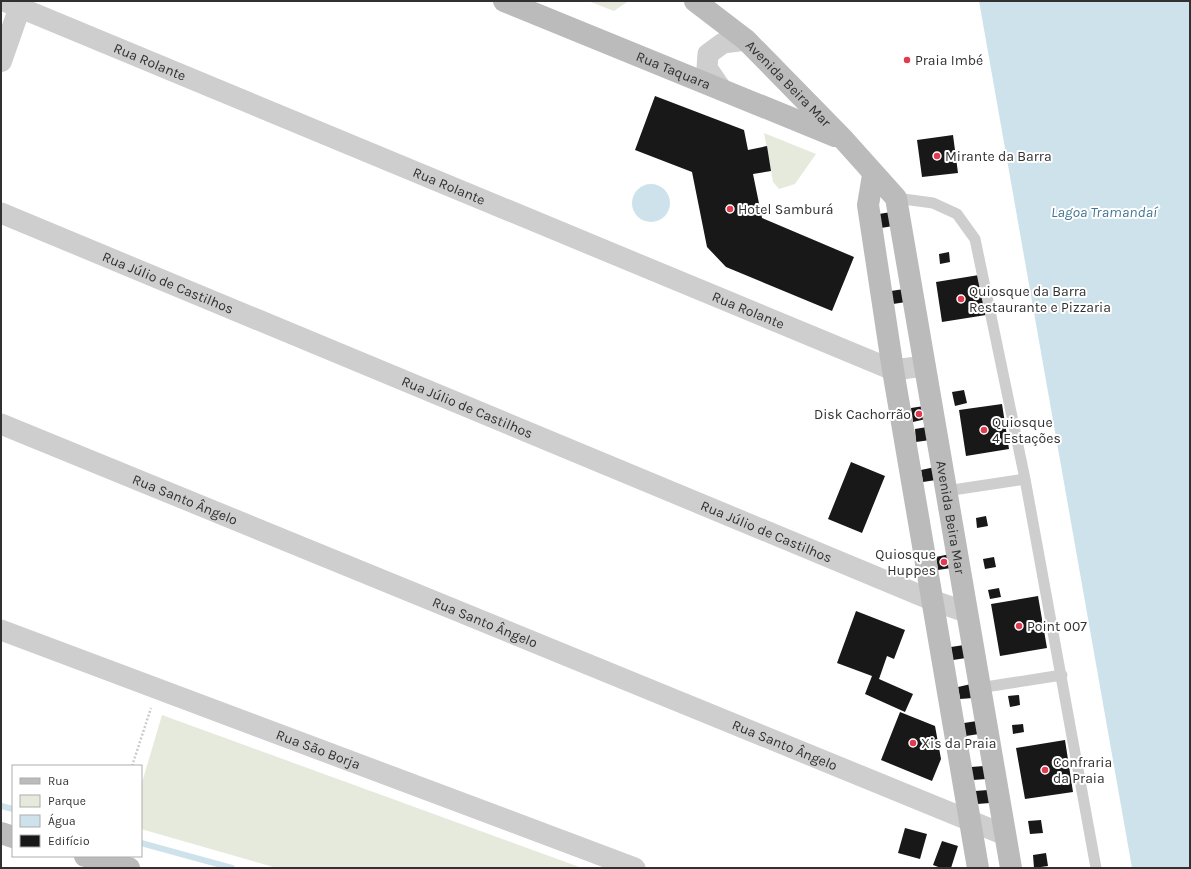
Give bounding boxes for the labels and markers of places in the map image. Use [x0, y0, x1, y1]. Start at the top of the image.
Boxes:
place label: Praia Imbé [915, 52, 983, 69]
marker: Praia Imbé [902, 55, 912, 65]
place label: Mirante da Barra [945, 148, 1052, 165]
marker: Mirante da Barra [932, 151, 942, 161]
place label: Hotel Samburá [738, 201, 834, 218]
marker: Hotel Samburá [725, 204, 735, 214]
place label: Quiosque da Barra Restaurante e Pizzaria [969, 283, 1111, 316]
marker: Quiosque da Barra Restaurante e Pizzaria [956, 294, 966, 304]
place label: Disk Cachorrão [814, 406, 911, 423]
marker: Disk Cachorrão [914, 409, 924, 419]
place label: Quiosque 4 Estações [992, 414, 1061, 447]
marker: Quiosque 4 Estações [979, 425, 989, 435]
place label: Quiosque Huppes [875, 546, 936, 579]
marker: Quiosque Huppes [939, 557, 949, 567]
place label: Point 007 [1027, 618, 1087, 635]
marker: Point 007 [1014, 621, 1024, 631]
place label: Xis da Praia [921, 735, 997, 752]
marker: Xis da Praia [908, 738, 918, 748]
place label: Confraria da Praia [1053, 754, 1112, 787]
marker: Confraria da Praia [1040, 765, 1050, 775]

